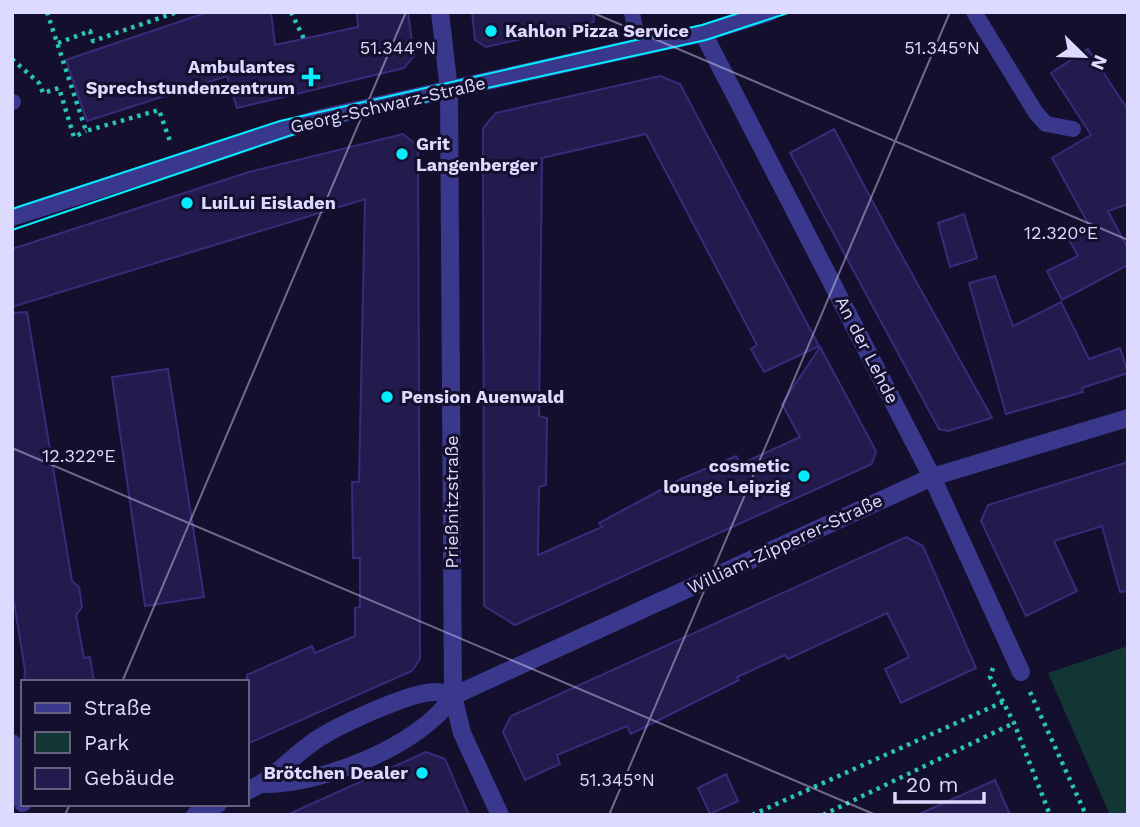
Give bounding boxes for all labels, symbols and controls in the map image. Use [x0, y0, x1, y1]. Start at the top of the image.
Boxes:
place label: Kahlon Pizza Service [505, 20, 689, 41]
north arrow [1049, 21, 1119, 91]
marker: Kahlon Pizza Service [483, 23, 499, 39]
text: 51.344°N [360, 37, 436, 58]
text: 51.345°N [904, 37, 980, 58]
text: N [1086, 51, 1113, 73]
place label: Ambulantes Sprechstundenzentrum [86, 56, 295, 98]
marker: Ambulantes Sprechstundenzentrum [301, 67, 321, 87]
street label: Georg-Schwarz-Straße [288, 72, 488, 137]
place label: Grit Langenberger [416, 133, 538, 175]
marker: Grit Langenberger [394, 146, 410, 162]
place label: LuiLui Eisladen [201, 192, 336, 213]
marker: LuiLui Eisladen [179, 195, 195, 211]
text: 12.320°E [1024, 222, 1098, 243]
street label: An der Lehde [831, 293, 903, 407]
place label: Pension Auenwald [401, 386, 564, 407]
marker: Pension Auenwald [379, 389, 395, 405]
street label: Prießnitzstraße [441, 435, 462, 569]
text: 12.322°E [42, 445, 116, 466]
place label: cosmetic lounge Leipzig [663, 455, 791, 497]
marker: cosmetic lounge Leipzig [796, 468, 812, 484]
street label: William-Zipperer-Straße [684, 489, 886, 598]
legend [21, 680, 248, 806]
text: Straße [84, 695, 152, 720]
text: Park [84, 730, 129, 755]
scale bar [895, 760, 984, 804]
place label: Brötchen Dealer [264, 762, 408, 783]
text: Gebäude [84, 765, 175, 790]
marker: Brötchen Dealer [414, 765, 430, 781]
text: 51.345°N [579, 769, 655, 790]
text: 20 m [906, 772, 958, 797]

